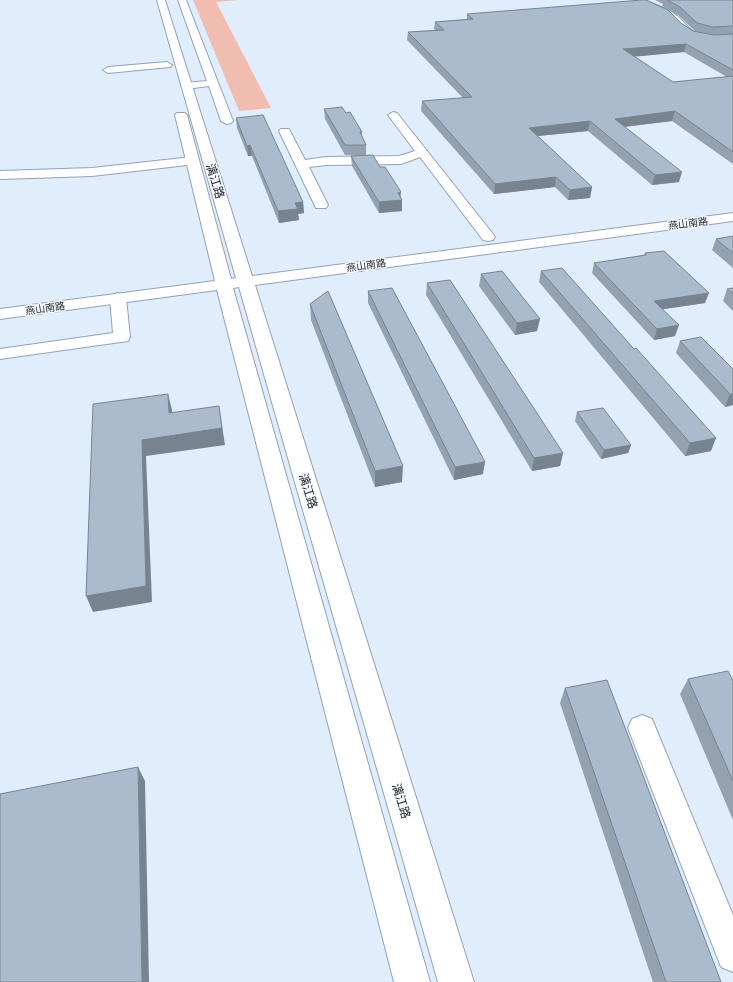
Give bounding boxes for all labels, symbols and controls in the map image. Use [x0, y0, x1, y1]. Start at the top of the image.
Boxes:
street label: 漓江路 [203, 162, 227, 200]
street label: 燕山南路 [668, 216, 709, 232]
street label: 燕山南路 [345, 257, 387, 275]
street label: 燕山南路 [24, 300, 66, 318]
street label: 漓江路 [296, 472, 320, 510]
street label: 漓江路 [389, 782, 413, 820]

